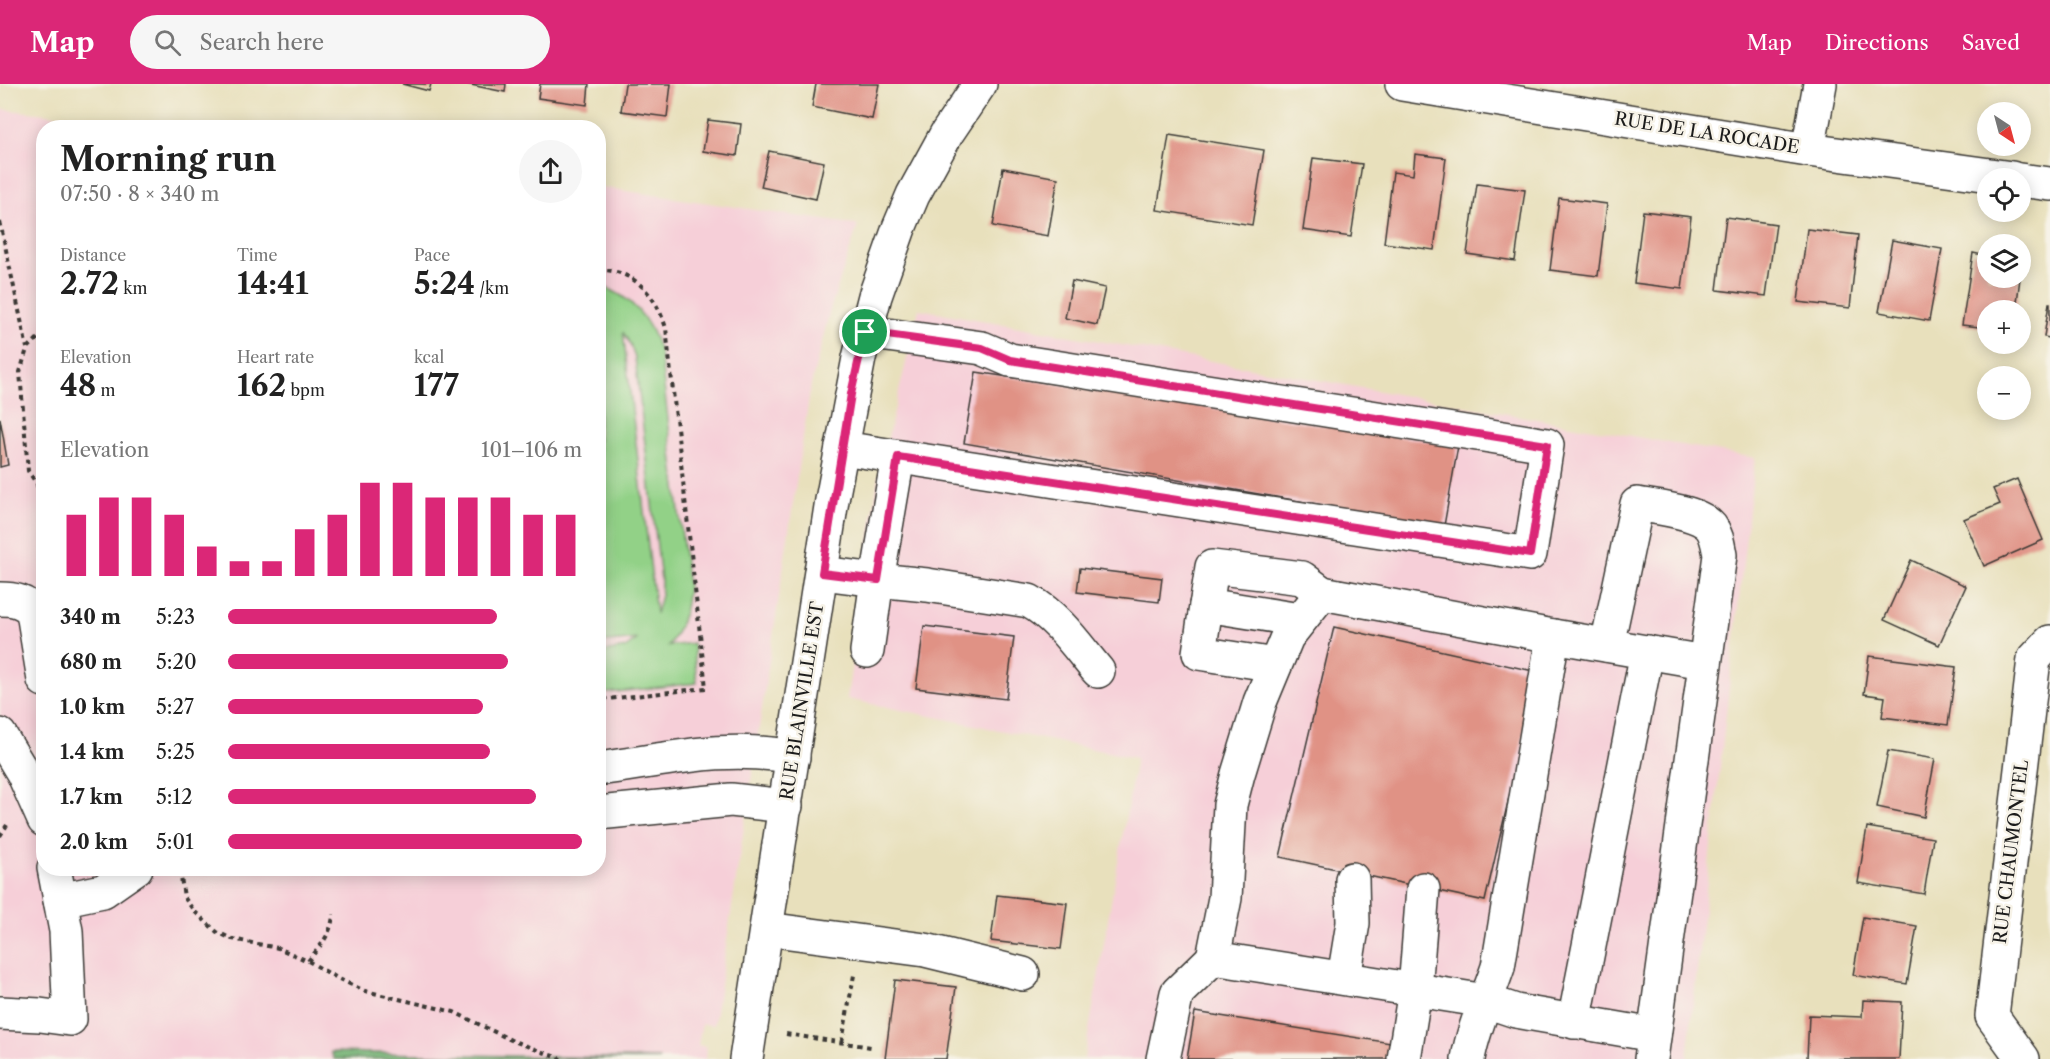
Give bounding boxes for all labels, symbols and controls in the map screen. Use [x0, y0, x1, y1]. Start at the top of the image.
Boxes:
search box [130, 15, 550, 69]
text: Map [30, 25, 94, 59]
icon: search [151, 26, 184, 59]
text: Search here [199, 29, 324, 56]
text: Map [1747, 30, 1792, 55]
text: Directions [1825, 30, 1929, 55]
text: Saved [1962, 30, 2020, 55]
north arrow [1977, 102, 2031, 156]
map controls [1977, 102, 2031, 420]
street label: RUE DE LA ROCADE [1613, 108, 1801, 158]
text: Morning run [60, 139, 276, 180]
button: share [519, 140, 582, 203]
button: locate [1977, 168, 2031, 222]
text: 07:50 · 8 × 340 m [60, 182, 219, 206]
button: layers [1977, 234, 2031, 288]
text: Distance [60, 245, 126, 265]
text: Time [237, 245, 277, 265]
text: Pace [414, 245, 450, 265]
text: 2.72 [60, 265, 119, 302]
text: 14:41 [237, 265, 308, 302]
text: 5:24 [414, 265, 475, 302]
text: km [119, 278, 147, 298]
text: /km [475, 278, 509, 298]
button: + [1977, 300, 2031, 354]
pin [839, 306, 890, 357]
icon: arrive [848, 315, 881, 348]
text: Elevation [60, 347, 131, 367]
text: Heart rate [237, 347, 314, 367]
text: kcal [414, 347, 444, 367]
button: − [1977, 366, 2031, 420]
text: 48 [60, 367, 96, 404]
text: 162 [237, 367, 286, 404]
text: 177 [414, 367, 459, 404]
text: m [96, 380, 115, 400]
text: bpm [286, 380, 325, 400]
text: Elevation [60, 438, 149, 462]
text: 101–106 m [481, 438, 582, 462]
street label: RUE BLAINVILLE EST [775, 600, 829, 802]
text: 340 m [60, 605, 121, 629]
text: 5:23 [156, 605, 195, 629]
text: 680 m [60, 650, 122, 674]
text: 5:20 [156, 650, 197, 674]
text: 1.0 km [60, 695, 125, 719]
text: 5:27 [156, 695, 194, 719]
text: 1.4 km [60, 740, 125, 764]
text: 5:25 [156, 740, 195, 764]
street label: RUE CHAUMONTEL [1989, 759, 2033, 945]
text: 1.7 km [60, 785, 123, 809]
text: 5:12 [156, 785, 192, 809]
text: 2.0 km [60, 830, 128, 854]
text: 5:01 [156, 830, 194, 854]

